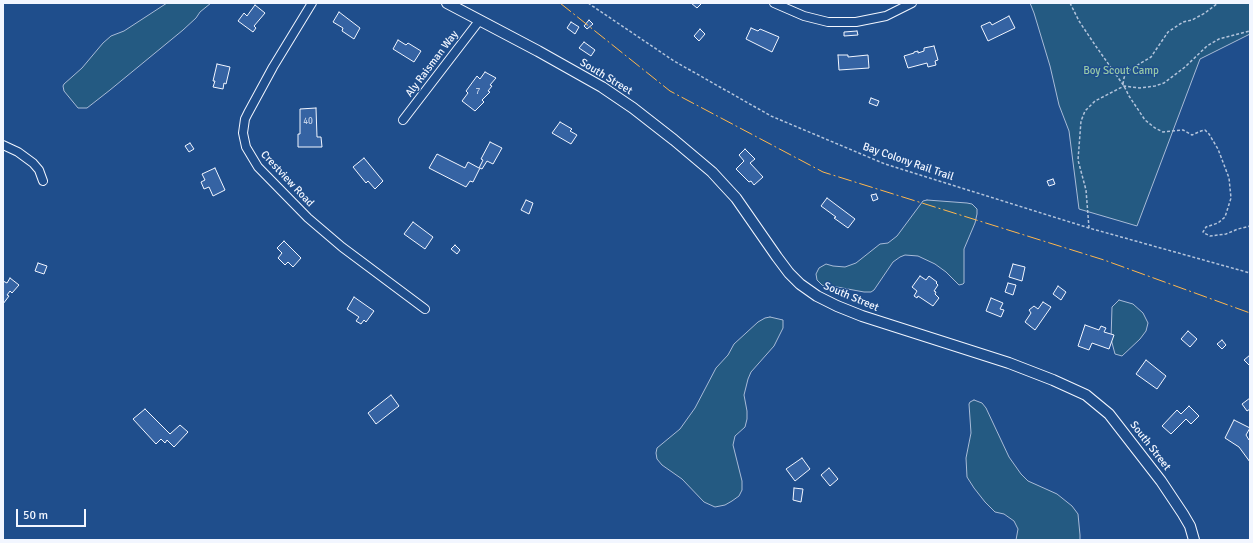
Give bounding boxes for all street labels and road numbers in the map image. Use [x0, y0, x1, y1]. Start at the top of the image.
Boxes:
street label: Aly Raisman Way [403, 28, 461, 100]
street label: South Street [577, 56, 635, 98]
street label: Bay Colony Rail Trail [861, 140, 955, 184]
street label: Crestview Road [258, 148, 316, 210]
street label: South Street [821, 279, 881, 315]
street label: South Street [1127, 419, 1173, 473]

